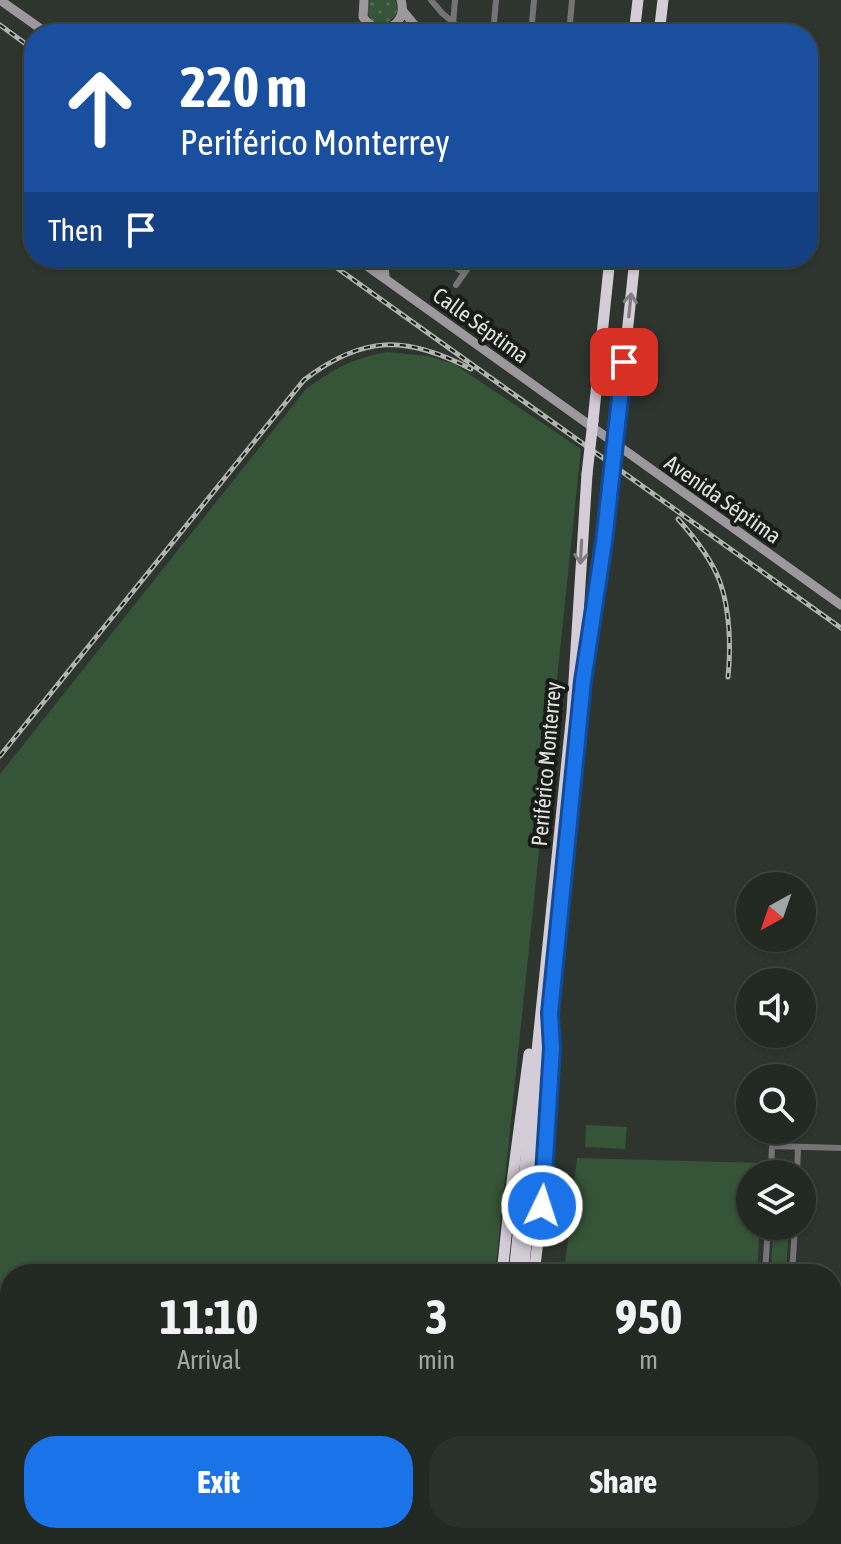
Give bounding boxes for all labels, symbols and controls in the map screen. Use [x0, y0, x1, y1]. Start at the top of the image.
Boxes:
text: 220 m [180, 55, 307, 119]
icon: ahead [48, 56, 152, 160]
text: Periférico Monterrey [180, 121, 450, 163]
icon: arrive [119, 208, 163, 252]
text: Then [48, 213, 103, 247]
street label: Calle Séptima [428, 282, 534, 368]
one-way arrow [622, 293, 637, 319]
pin [590, 328, 658, 396]
icon: arrive [602, 340, 646, 384]
street label: Avenida Séptima [660, 449, 786, 549]
one-way arrow [573, 538, 588, 565]
street label: Periférico Monterrey [526, 681, 566, 847]
north arrow [736, 872, 816, 952]
map controls [736, 872, 816, 1240]
button: sound [736, 968, 816, 1048]
button: search [736, 1064, 816, 1144]
button: layers [736, 1160, 816, 1240]
position arrow [500, 1164, 584, 1248]
text: 11:10 [160, 1289, 258, 1344]
text: 3 [425, 1289, 448, 1344]
text: 950 [615, 1289, 682, 1344]
text: Arrival [177, 1345, 241, 1375]
text: min [418, 1345, 455, 1375]
text: m [639, 1345, 658, 1375]
button: Exit [24, 1436, 413, 1528]
button: Share [429, 1436, 818, 1528]

